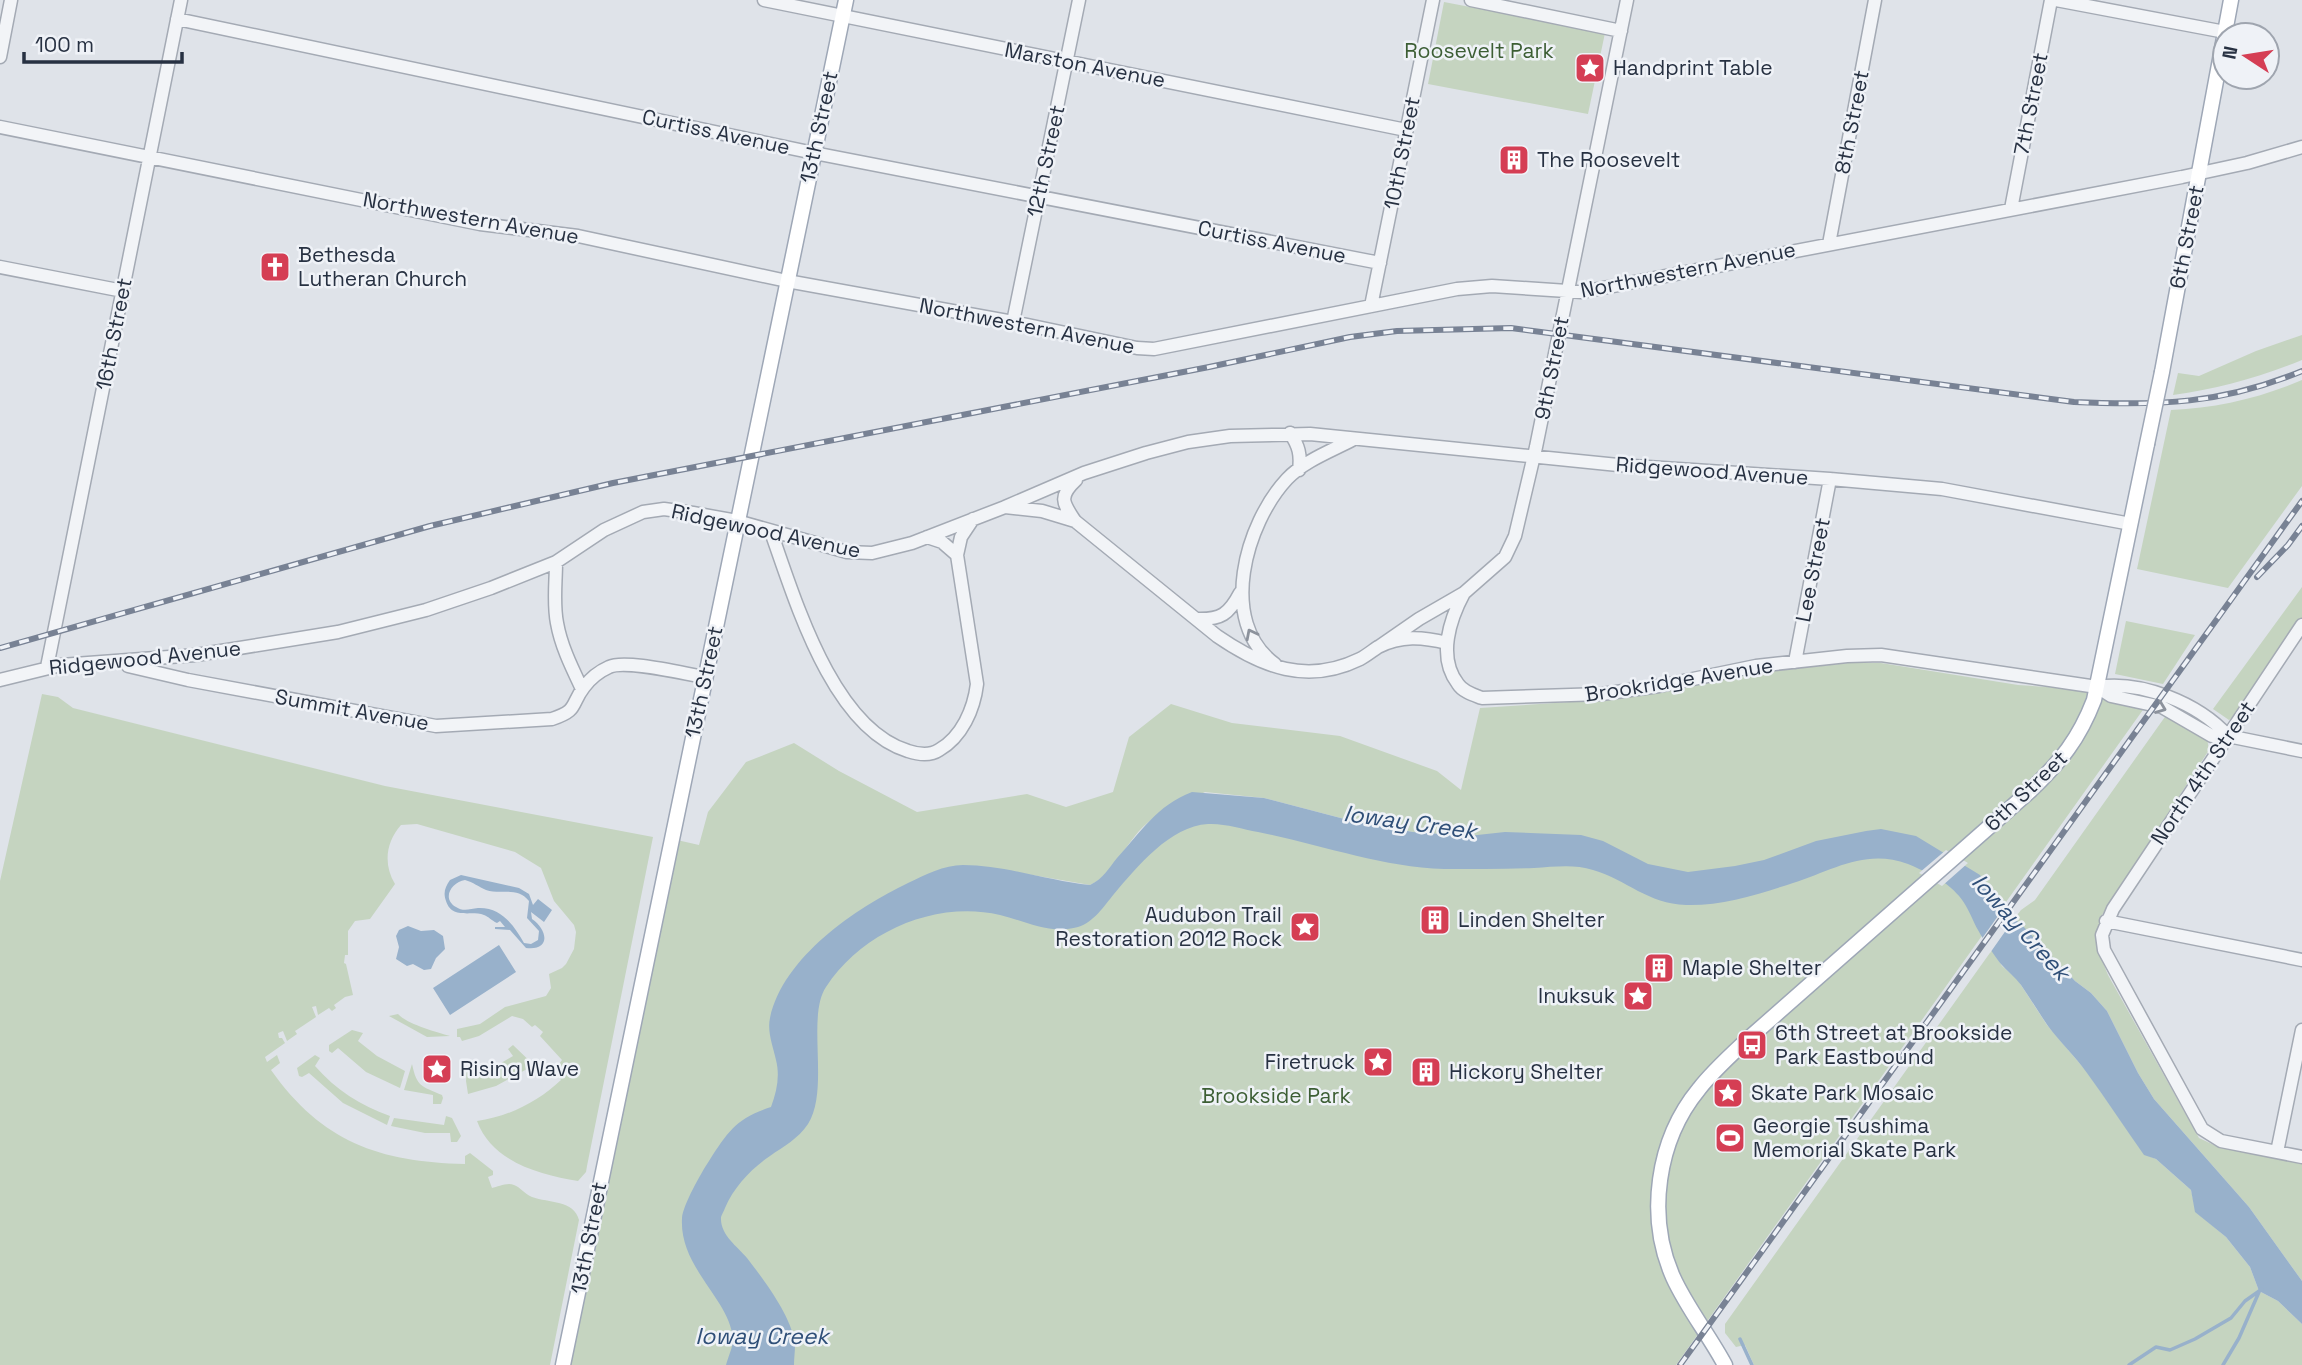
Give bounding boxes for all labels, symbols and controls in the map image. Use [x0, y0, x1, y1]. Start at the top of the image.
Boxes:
scale bar [24, 21, 182, 65]
north arrow [2211, 21, 2281, 91]
text: 100 m [35, 31, 94, 58]
street label: Marston Avenue [1002, 36, 1168, 93]
park label: Roosevelt Park [1404, 37, 1554, 64]
text: N [2216, 44, 2243, 61]
street label: 7th Street [2007, 50, 2054, 158]
place icon: Handprint Table [1573, 51, 1607, 85]
place label: Handprint Table [1613, 54, 1773, 81]
street label: 8th Street [1828, 68, 1875, 176]
street label: 13th Street [794, 69, 844, 185]
street label: 10th Street [1377, 94, 1426, 212]
street label: Curtiss Avenue [640, 103, 793, 160]
street label: 12th Street [1021, 103, 1071, 219]
building icon: The Roosevelt [1497, 143, 1531, 177]
place label: The Roosevelt [1537, 146, 1680, 173]
street label: 6th Street [2163, 183, 2210, 291]
street label: Northwestern Avenue [361, 185, 581, 250]
street label: Curtiss Avenue [1196, 214, 1349, 269]
street label: Northwestern Avenue [1578, 235, 1798, 304]
place label: Bethesda Lutheran Church [298, 241, 467, 292]
church icon: Bethesda Lutheran Church [258, 250, 292, 284]
street label: 16th Street [89, 276, 138, 392]
street label: Northwestern Avenue [917, 291, 1137, 360]
street label: 9th Street [1528, 314, 1575, 422]
street label: Ridgewood Avenue [1615, 450, 1809, 491]
street label: Ridgewood Avenue [669, 497, 863, 564]
street label: Lee Street [1789, 515, 1836, 624]
street label: 13th Street [679, 624, 729, 740]
one-way arrow [1245, 629, 1259, 641]
street label: Ridgewood Avenue [48, 634, 242, 681]
street label: Brookridge Avenue [1583, 651, 1775, 708]
street label: Summit Avenue [273, 683, 431, 736]
street label: North 4th Street [2144, 696, 2261, 850]
one-way arrow [2154, 700, 2166, 714]
street label: 6th Street [1979, 744, 2073, 837]
water label: Ioway Creek [1342, 798, 1481, 847]
water label: Ioway Creek [1965, 867, 2079, 989]
place label: Audubon Trail Restoration 2012 Rock [1055, 901, 1282, 952]
building icon: Linden Shelter [1418, 903, 1452, 937]
place label: Linden Shelter [1458, 906, 1605, 933]
place icon: Audubon Trail Restoration 2012 Rock [1288, 910, 1322, 944]
building icon: Maple Shelter [1642, 951, 1676, 985]
place label: Maple Shelter [1682, 954, 1822, 981]
place icon: Inuksuk [1621, 979, 1655, 1013]
place label: Inuksuk [1538, 982, 1615, 1009]
place label: 6th Street at Brookside Park Eastbound [1775, 1019, 2012, 1070]
bus stop icon: 6th Street at Brookside Park Eastbound [1735, 1028, 1769, 1062]
place icon: Firetruck [1361, 1045, 1395, 1079]
place label: Firetruck [1265, 1048, 1355, 1075]
place icon: Rising Wave [420, 1052, 454, 1086]
place label: Rising Wave [460, 1055, 579, 1082]
building icon: Hickory Shelter [1409, 1055, 1443, 1089]
place label: Hickory Shelter [1449, 1058, 1603, 1085]
place icon: Skate Park Mosaic [1711, 1076, 1745, 1110]
place label: Skate Park Mosaic [1751, 1079, 1934, 1106]
park label: Brookside Park [1201, 1082, 1351, 1109]
place label: Georgie Tsushima Memorial Skate Park [1753, 1112, 1956, 1163]
sports icon: Georgie Tsushima Memorial Skate Park [1713, 1121, 1747, 1155]
street label: 13th Street [564, 1180, 613, 1296]
water label: Ioway Creek [695, 1321, 831, 1351]

